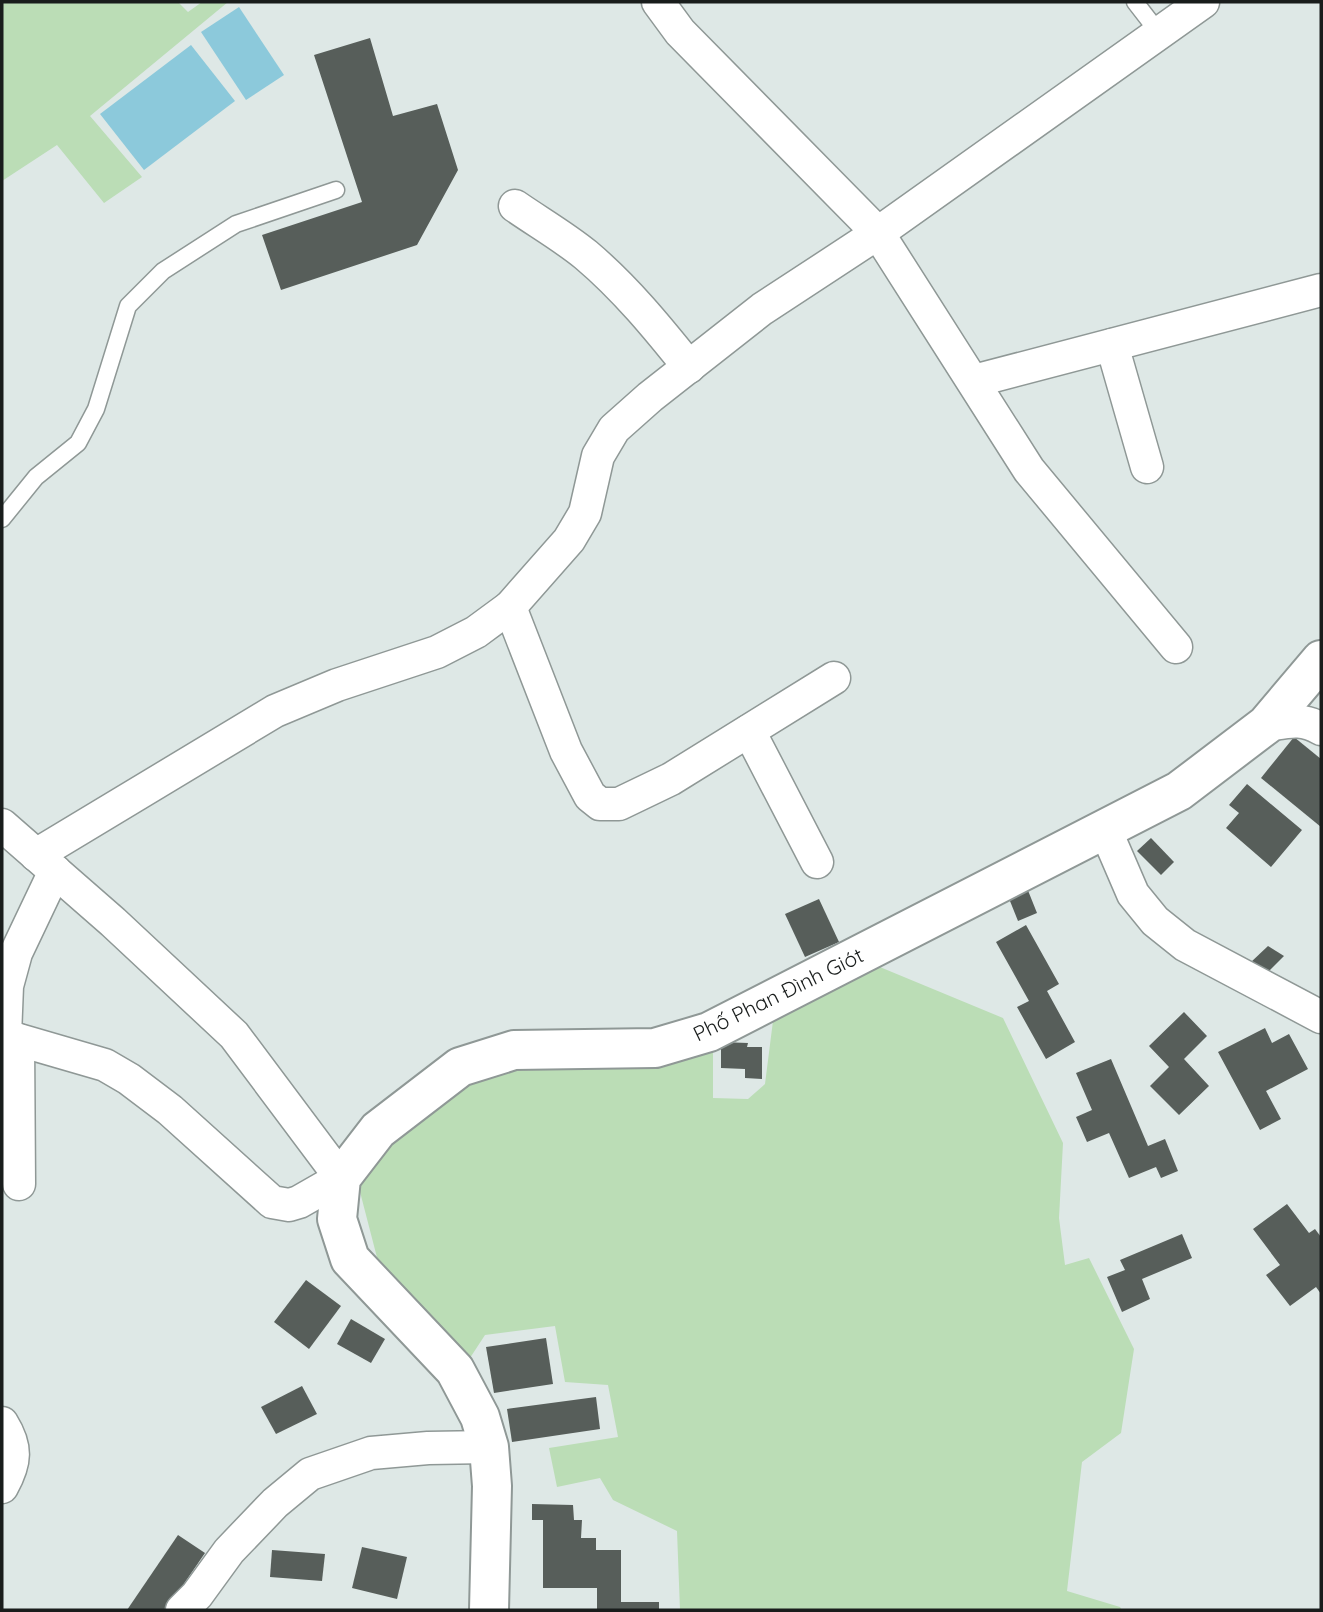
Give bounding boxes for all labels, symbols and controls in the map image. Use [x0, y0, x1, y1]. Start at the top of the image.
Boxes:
street label: Phố Phan Đình Giót [689, 942, 867, 1046]

